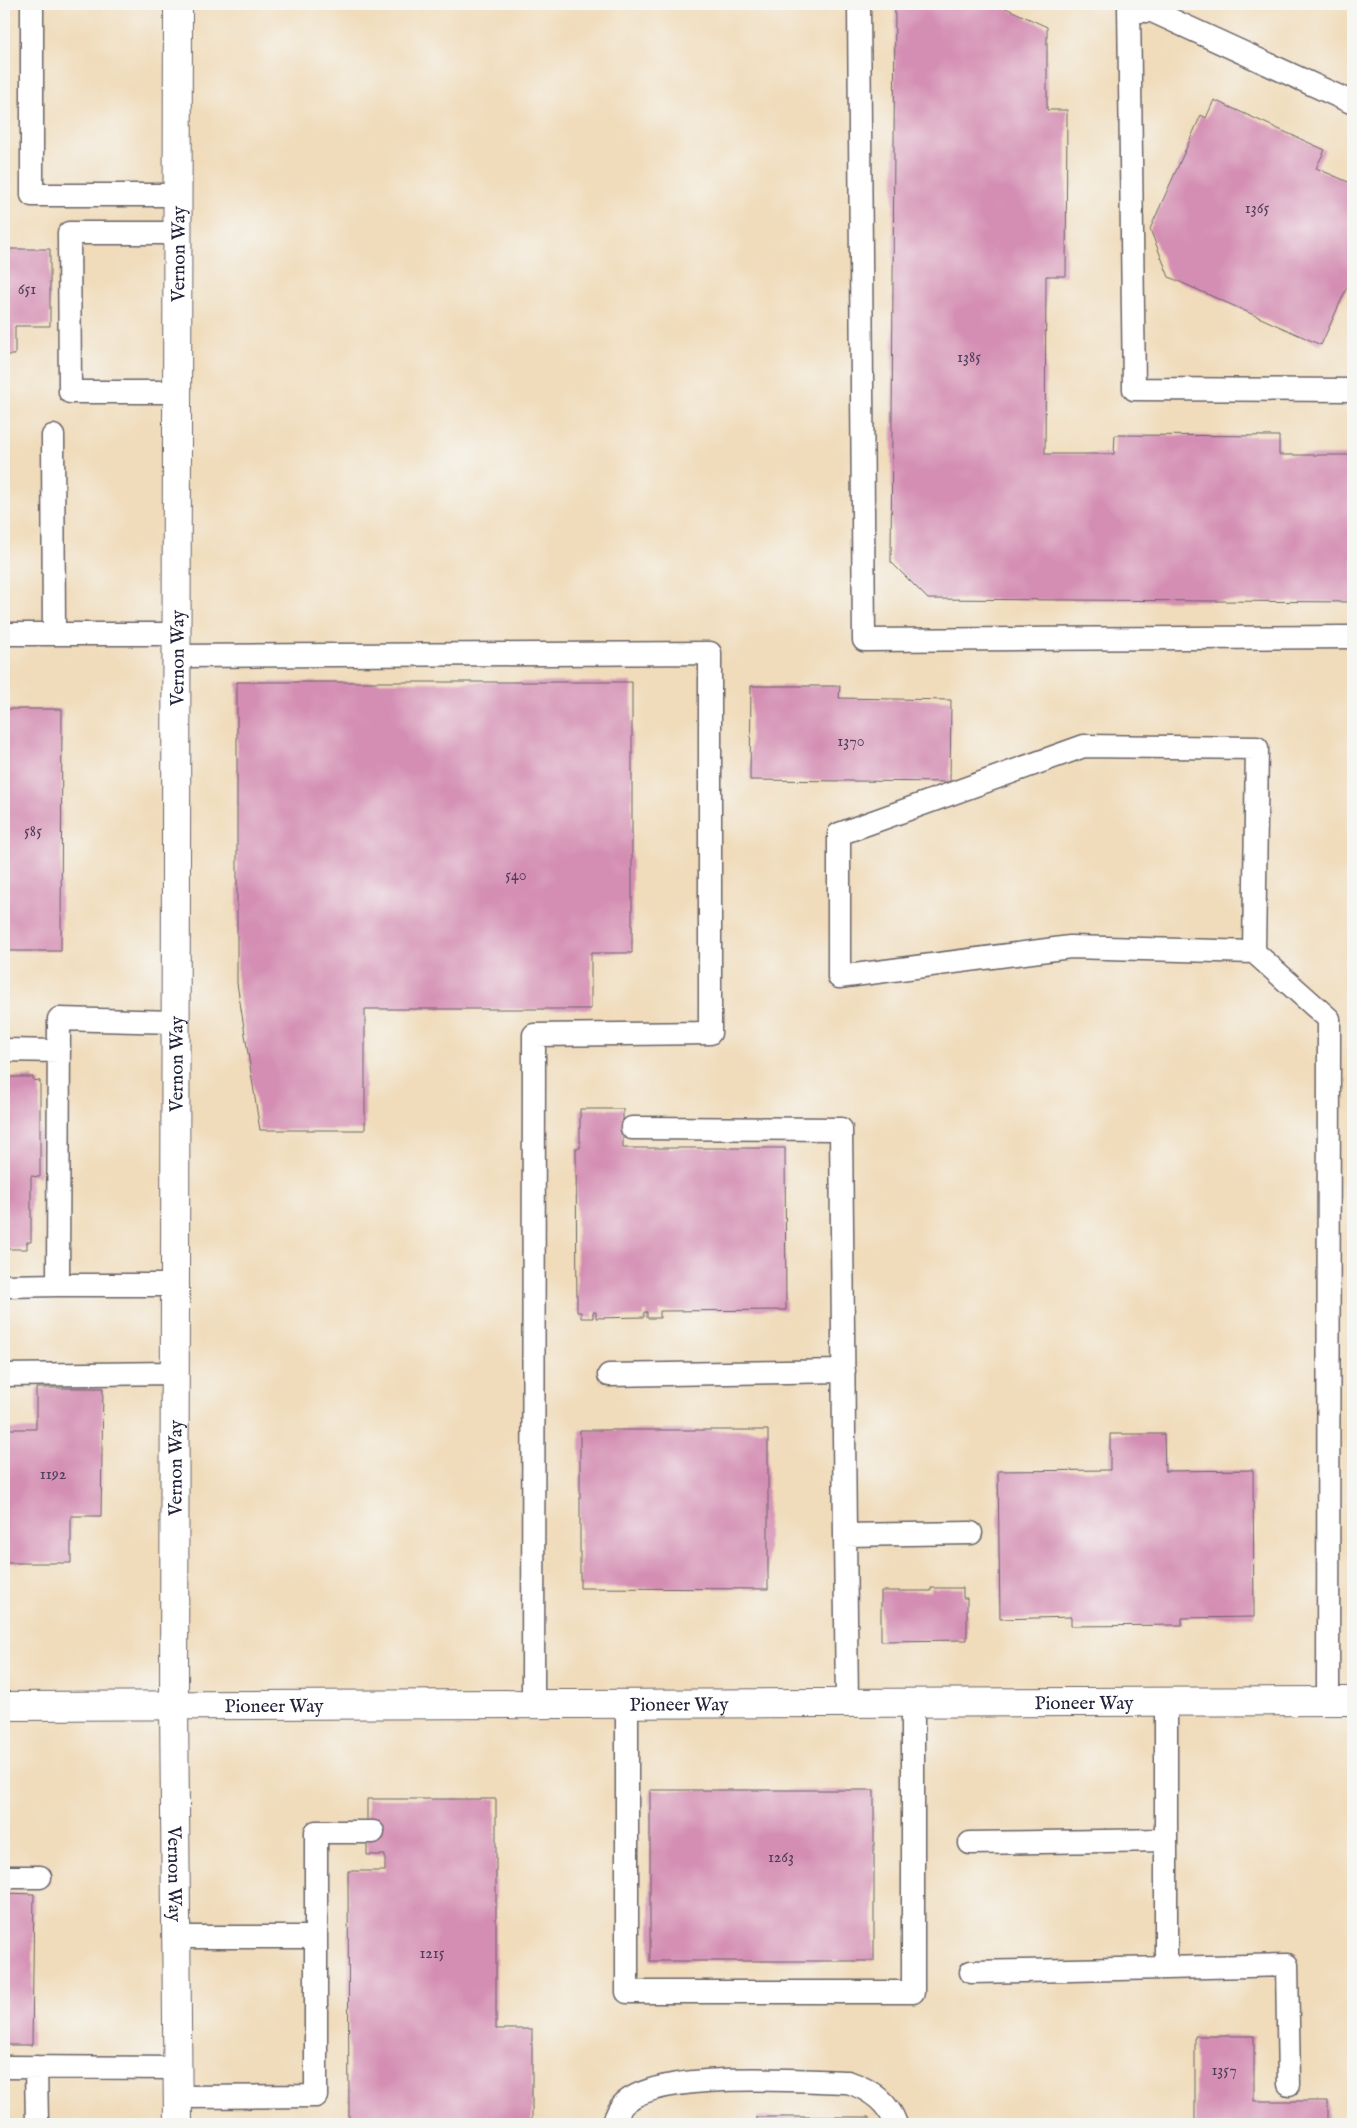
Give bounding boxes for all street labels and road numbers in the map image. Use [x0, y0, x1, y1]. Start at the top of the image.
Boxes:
street label: Vernon Way [167, 205, 192, 303]
street label: Vernon Way [166, 609, 191, 707]
street label: Vernon Way [165, 1015, 190, 1113]
street label: Vernon Way [164, 1419, 189, 1517]
street label: Pioneer Way [1034, 1692, 1134, 1716]
street label: Pioneer Way [629, 1693, 729, 1718]
street label: Pioneer Way [224, 1695, 324, 1719]
street label: Vernon Way [161, 1825, 186, 1923]

